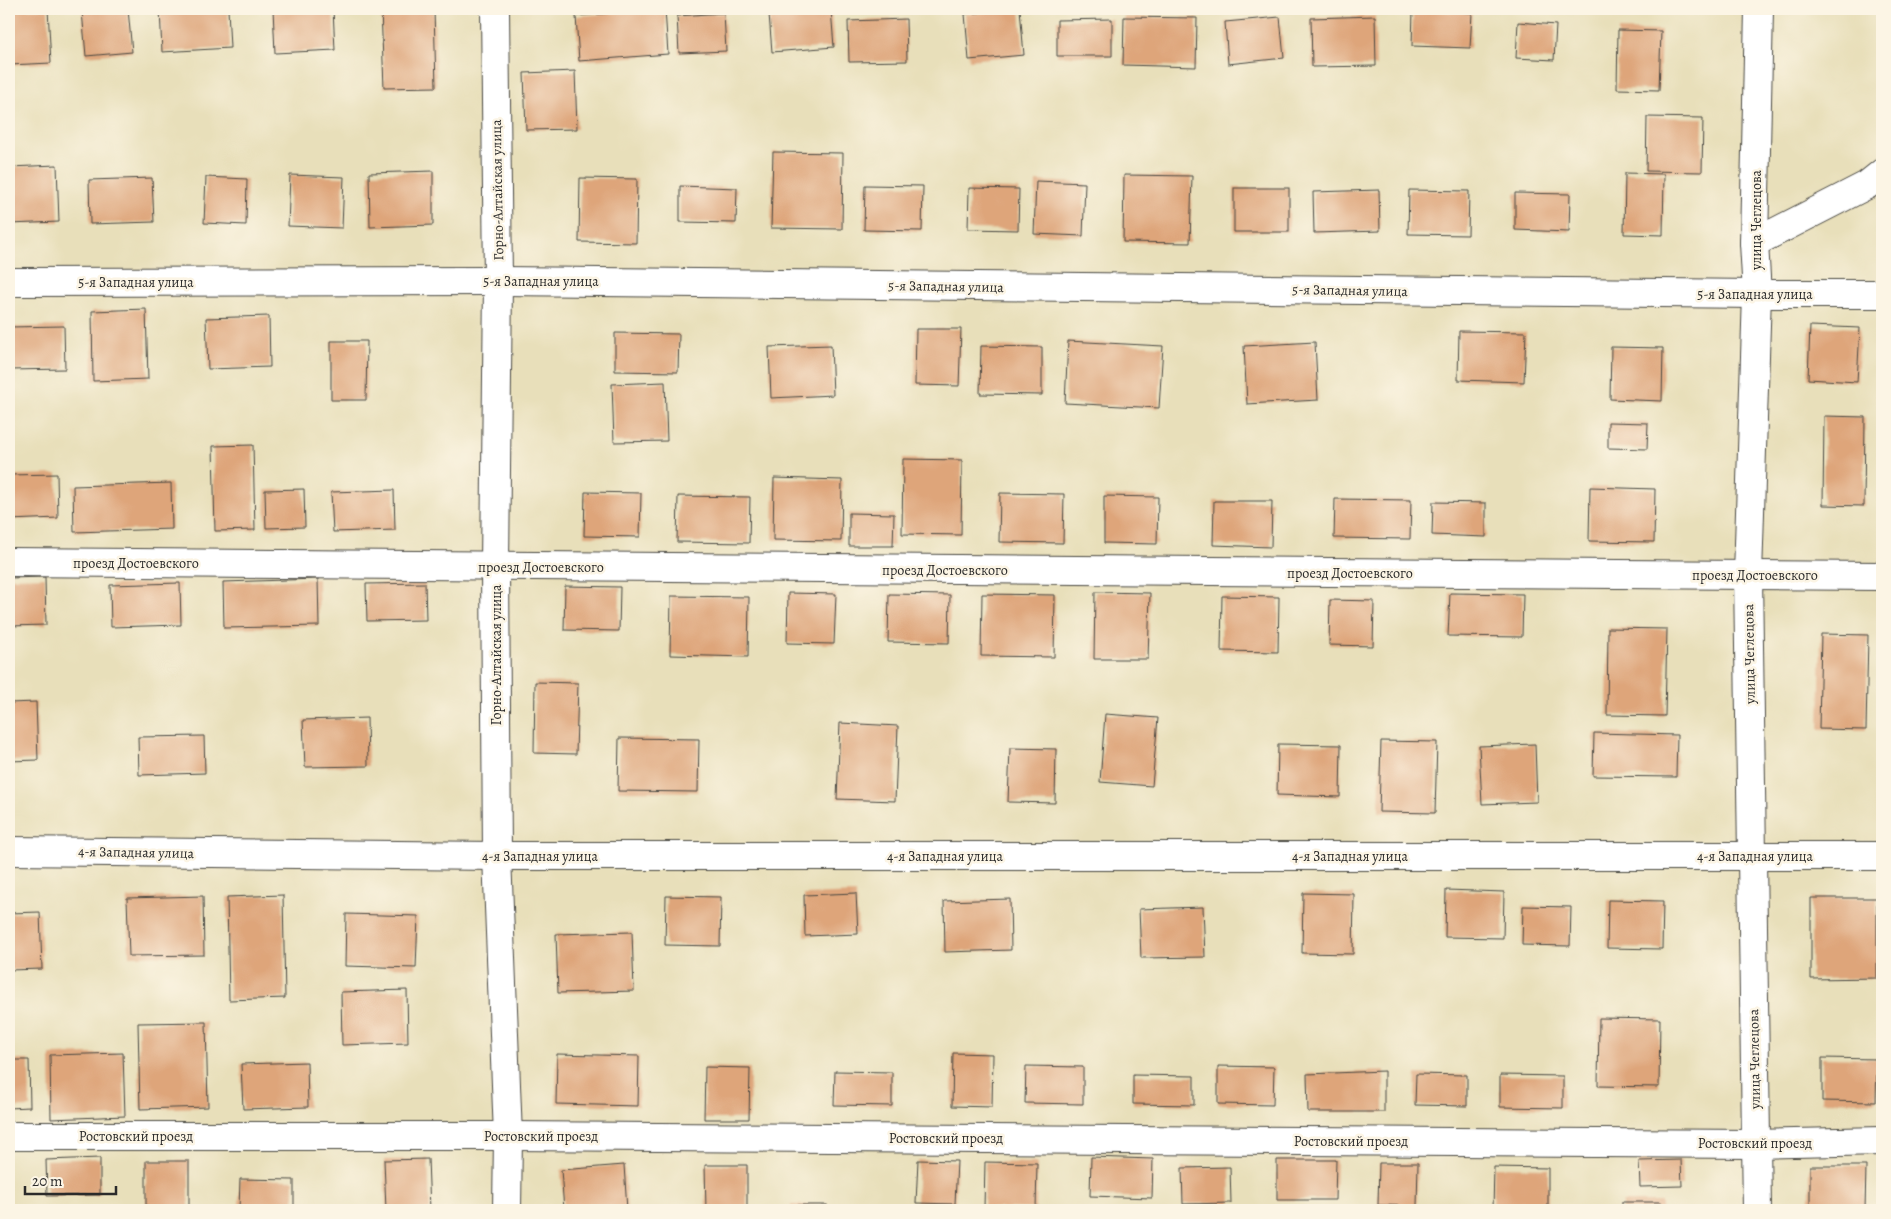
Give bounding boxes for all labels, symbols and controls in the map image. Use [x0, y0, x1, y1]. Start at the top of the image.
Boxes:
street label: Горно-Алтайская улица [487, 119, 508, 261]
street label: улица Чеглецова [1747, 169, 1766, 271]
street label: 5-я Западная улица [483, 272, 599, 291]
street label: 5-я Западная улица [78, 273, 194, 292]
street label: 5-я Западная улица [888, 276, 1004, 297]
street label: 5-я Западная улица [1292, 280, 1408, 301]
street label: 5-я Западная улица [1697, 285, 1813, 304]
street label: проезд Достоевского [73, 554, 199, 573]
street label: проезд Достоевского [478, 558, 604, 577]
street label: проезд Достоевского [882, 561, 1008, 580]
street label: проезд Достоевского [1287, 564, 1413, 583]
street label: проезд Достоевского [1692, 566, 1818, 585]
street label: Горно-Алтайская улица [487, 584, 506, 726]
street label: улица Чеглецова [1739, 603, 1760, 705]
street label: 4-я Западная улица [78, 842, 195, 863]
street label: 4-я Западная улица [482, 847, 599, 866]
street label: 4-я Западная улица [887, 847, 1004, 866]
street label: 4-я Западная улица [1292, 847, 1409, 866]
street label: 4-я Западная улица [1697, 847, 1814, 866]
street label: улица Чеглецова [1744, 1008, 1765, 1110]
street label: Ростовский проезд [79, 1127, 193, 1146]
street label: Ростовский проезд [484, 1127, 598, 1146]
street label: Ростовский проезд [889, 1129, 1003, 1148]
street label: Ростовский проезд [1294, 1132, 1408, 1151]
street label: Ростовский проезд [1698, 1134, 1812, 1153]
scale bar [25, 1164, 116, 1196]
text: 20 m [32, 1171, 63, 1191]

